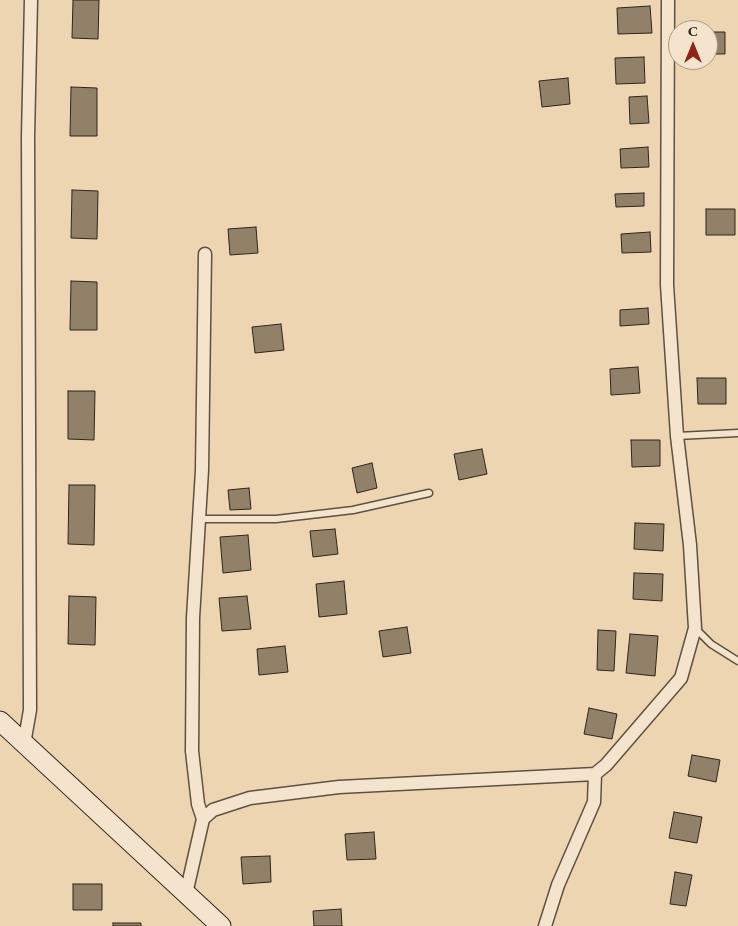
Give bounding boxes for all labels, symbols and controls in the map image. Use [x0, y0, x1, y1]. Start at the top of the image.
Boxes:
north arrow [668, 20, 718, 70]
text: С [688, 22, 698, 40]

